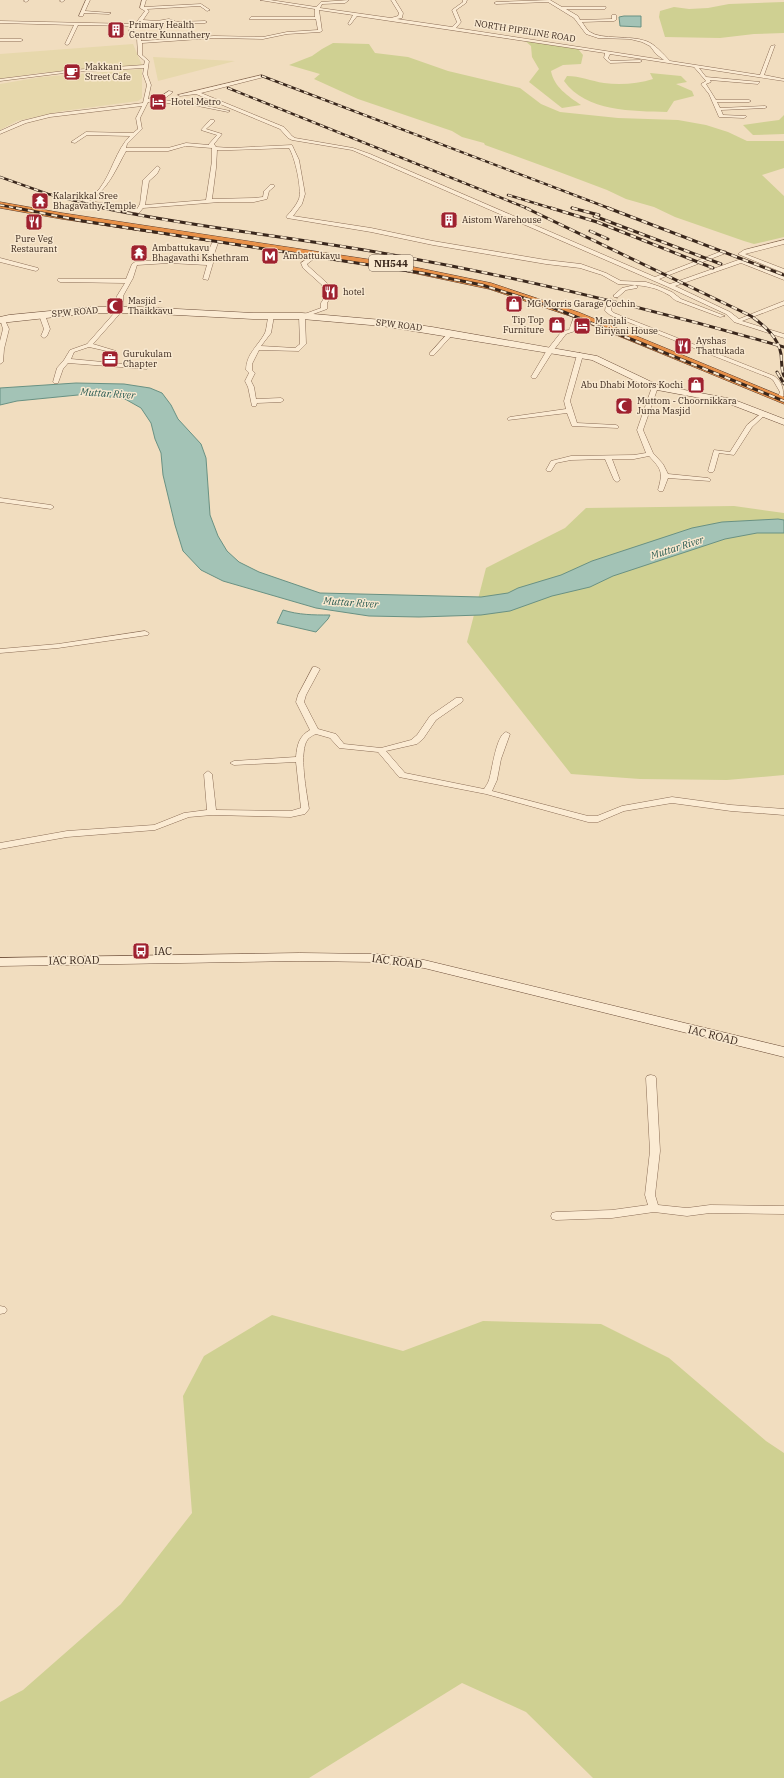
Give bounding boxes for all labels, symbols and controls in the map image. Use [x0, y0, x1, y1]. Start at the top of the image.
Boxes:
street label: NORTH PIPELINE ROAD [474, 17, 577, 44]
place label: Primary Health Centre Kunnathery [129, 19, 210, 40]
building icon: Primary Health Centre Kunnathery [106, 20, 126, 40]
place label: Makkani Street Cafe [85, 61, 131, 82]
cafe icon: Makkani Street Cafe [62, 62, 82, 82]
hotel icon: Hotel Metro [148, 92, 168, 112]
place label: Hotel Metro [171, 96, 221, 107]
place label: Kalarikkal Sree Bhagavathy Temple [53, 190, 136, 211]
temple icon: Kalarikkal Sree Bhagavathy Temple [30, 191, 50, 211]
building icon: Aistom Warehouse [439, 210, 459, 230]
restaurant icon: Pure Veg Restaurant [24, 212, 44, 232]
place label: Aistom Warehouse [462, 214, 542, 225]
place label: Pure Veg Restaurant [11, 233, 57, 254]
place label: Ambattukavu Bhagavathi Kshethram [152, 242, 249, 263]
temple icon: Ambattukavu Bhagavathi Kshethram [129, 243, 149, 263]
metro station icon: Ambattukavu [260, 246, 280, 266]
place label: Ambattukavu [283, 250, 341, 261]
road number: NH544 [369, 255, 413, 271]
restaurant icon: hotel [320, 282, 340, 302]
place label: hotel [343, 286, 365, 297]
shop icon: MG Morris Garage Cochin [504, 294, 524, 314]
place label: Masjid - Thaikkavu [128, 295, 173, 316]
mosque icon: Masjid - Thaikkavu [105, 296, 125, 316]
place label: MG Morris Garage Cochin [527, 298, 636, 309]
street label: SPW ROAD [51, 304, 99, 319]
place label: Tip Top Furniture [503, 314, 544, 335]
shop icon: Tip Top Furniture [547, 315, 567, 335]
place label: Manjali Biriyani House [595, 315, 658, 336]
street label: SPW ROAD [375, 316, 423, 333]
hotel icon: Manjali Biriyani House [572, 316, 592, 336]
place label: Ayshas Thattukada [696, 335, 745, 356]
restaurant icon: Ayshas Thattukada [673, 336, 693, 356]
place label: Gurukulam Chapter [123, 348, 172, 369]
office icon: Gurukulam Chapter [100, 349, 120, 369]
shop icon: Abu Dhabi Motors Kochi [686, 375, 706, 395]
place label: Abu Dhabi Motors Kochi [581, 379, 683, 390]
water label: Muttar River [79, 385, 136, 402]
place label: Muttom - Choornikkara Juma Masjid [637, 395, 737, 416]
mosque icon: Muttom - Choornikkara Juma Masjid [614, 396, 634, 416]
water label: Muttar River [648, 533, 706, 562]
water label: Muttar River [322, 594, 379, 611]
bus stop icon: IAC [131, 941, 151, 961]
place label: IAC [154, 944, 172, 958]
street label: IAC ROAD [371, 951, 423, 971]
street label: IAC ROAD [48, 953, 100, 967]
street label: IAC ROAD [687, 1022, 740, 1048]

